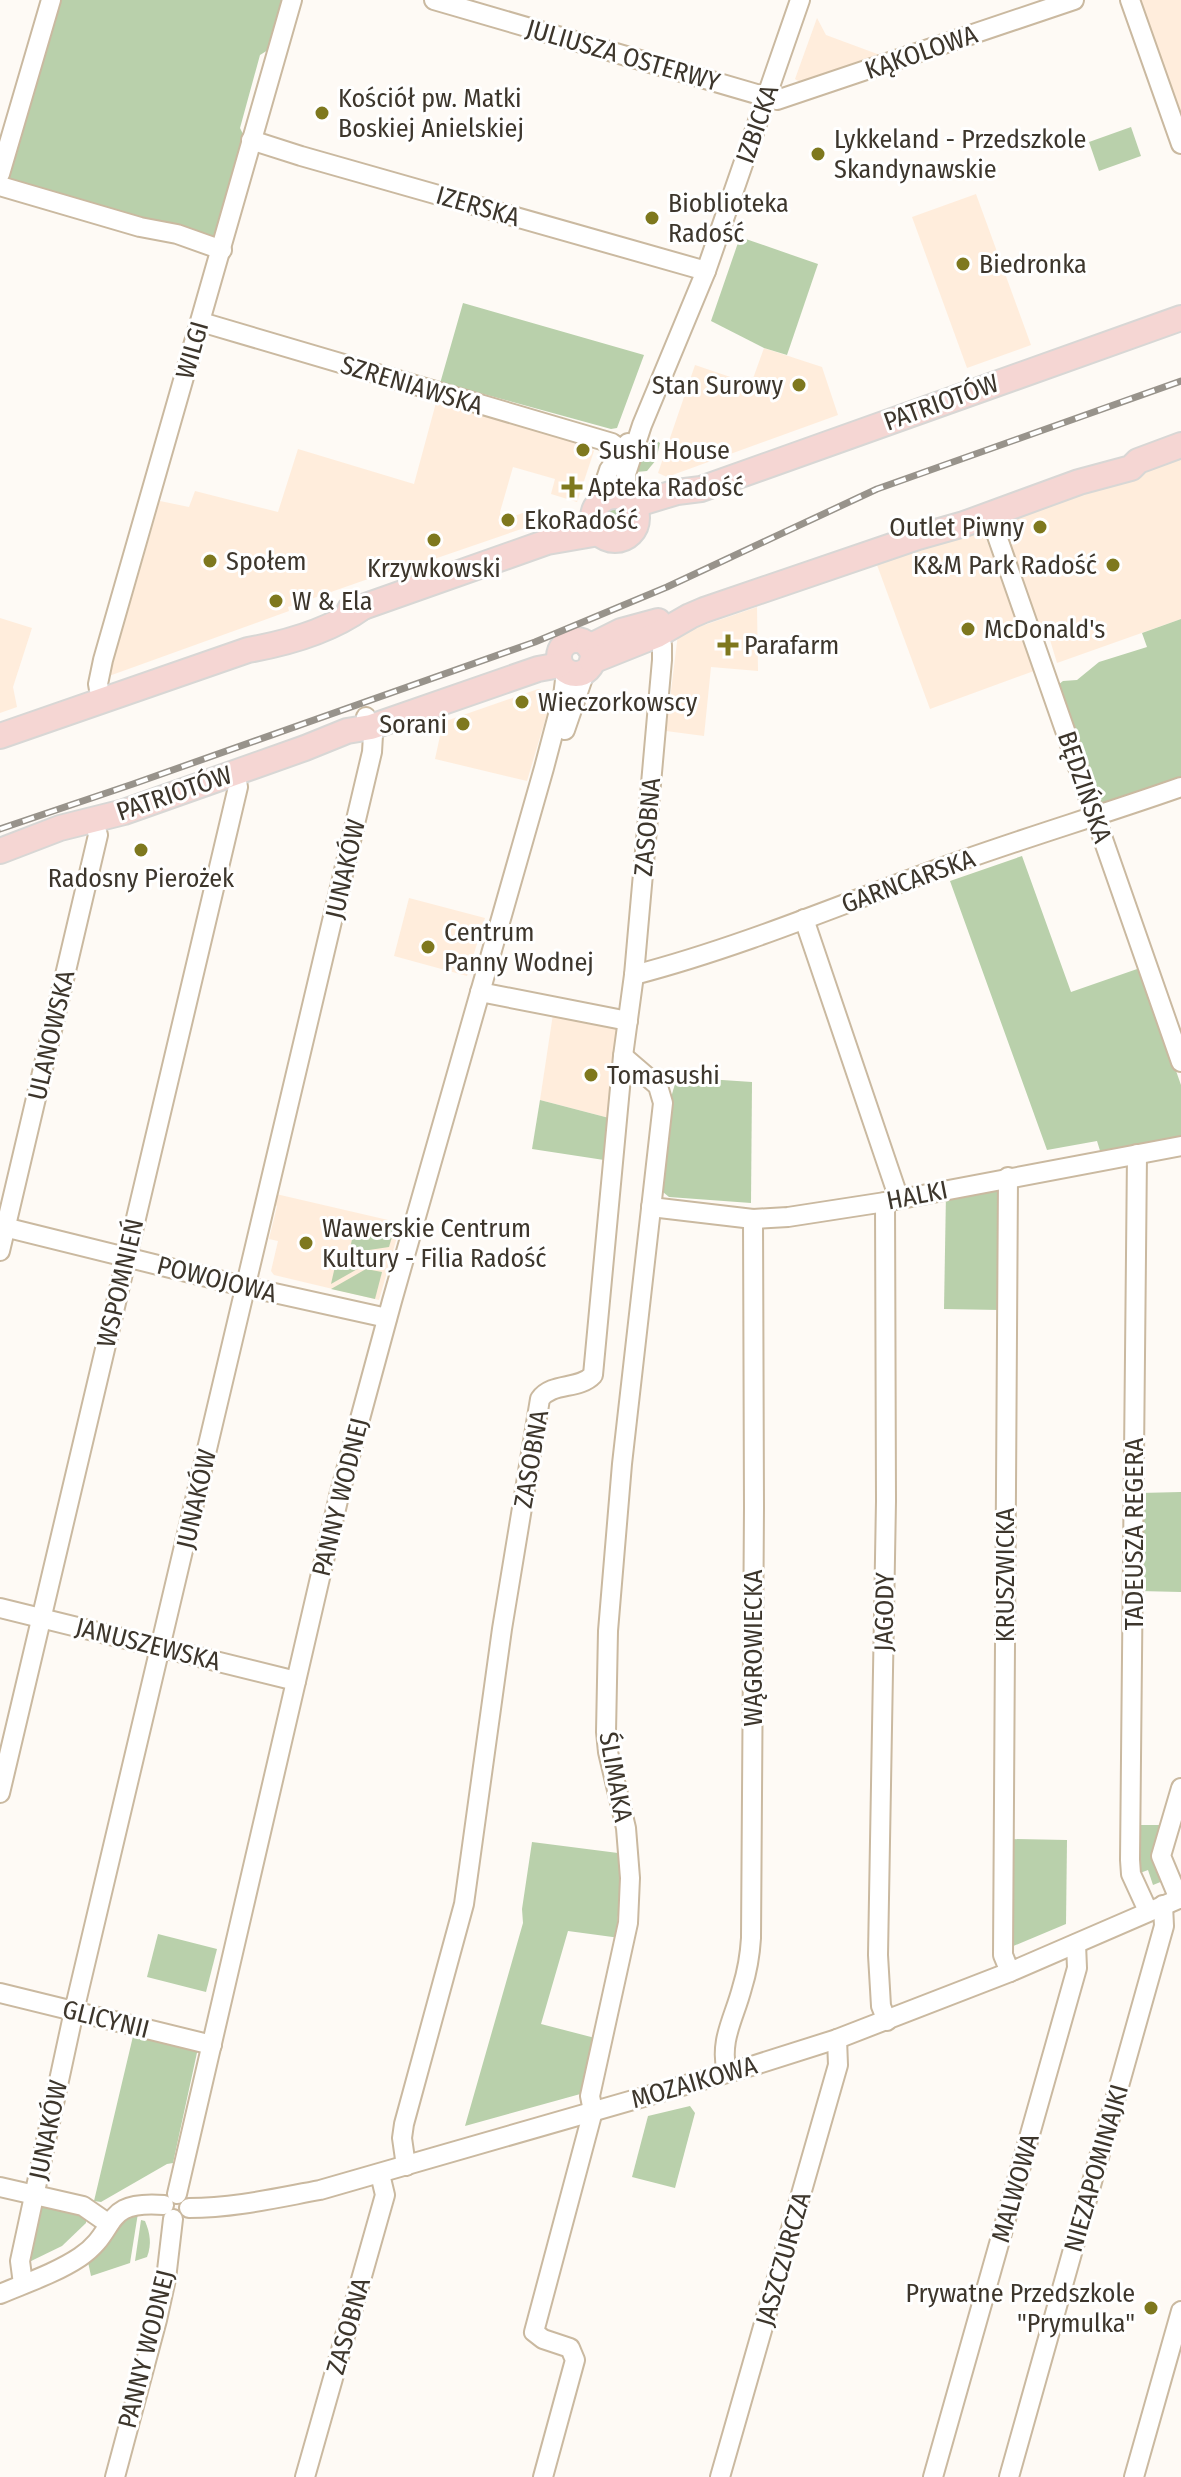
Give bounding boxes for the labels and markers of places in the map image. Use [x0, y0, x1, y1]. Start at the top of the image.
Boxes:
place label: Kościół pw. Matki Boskiej Anielskiej [338, 83, 524, 144]
marker: Kościół pw. Matki Boskiej Anielskiej [313, 104, 331, 122]
place label: Lykkeland - Przedszkole Skandynawskie [834, 124, 1086, 185]
marker: Lykkeland - Przedszkole Skandynawskie [809, 145, 827, 163]
place label: Bioblioteka Radość [668, 188, 789, 249]
marker: Bioblioteka Radość [643, 209, 661, 227]
place label: Biedronka [979, 249, 1087, 280]
marker: Biedronka [954, 255, 972, 273]
place label: Stan Surowy [652, 370, 783, 401]
marker: Stan Surowy [790, 376, 808, 394]
place label: Sushi House [599, 435, 730, 466]
marker: Sushi House [574, 441, 592, 459]
place label: Apteka Radość [588, 472, 744, 503]
marker: Apteka Radość [563, 478, 581, 496]
place label: EkoRadość [524, 505, 638, 536]
marker: EkoRadość [499, 511, 517, 529]
place label: Outlet Piwny [889, 512, 1024, 543]
marker: Outlet Piwny [1031, 518, 1049, 536]
marker: Krzywkowski [425, 531, 443, 549]
place label: Społem [226, 546, 307, 577]
place label: K&M Park Radość [913, 550, 1097, 581]
marker: Społem [201, 552, 219, 570]
place label: Krzywkowski [367, 553, 501, 584]
marker: K&M Park Radość [1104, 556, 1122, 574]
place label: W & Ela [292, 586, 372, 617]
marker: W & Ela [267, 592, 285, 610]
place label: McDonald's [984, 614, 1105, 645]
marker: McDonald's [959, 620, 977, 638]
place label: Parafarm [744, 630, 839, 661]
marker: Parafarm [719, 636, 737, 654]
place label: Wieczorkowscy [538, 687, 698, 718]
marker: Wieczorkowscy [513, 693, 531, 711]
place label: Sorani [379, 709, 447, 740]
marker: Sorani [454, 715, 472, 733]
marker: Radosny Pierożek [132, 841, 150, 859]
place label: Radosny Pierożek [48, 863, 235, 894]
place label: Centrum Panny Wodnej [444, 917, 594, 978]
marker: Centrum Panny Wodnej [419, 938, 437, 956]
place label: Tomasushi [607, 1060, 720, 1091]
marker: Tomasushi [582, 1066, 600, 1084]
place label: Wawerskie Centrum Kultury - Filia Radość [322, 1213, 546, 1274]
marker: Wawerskie Centrum Kultury - Filia Radość [297, 1234, 315, 1252]
place label: Prywatne Przedszkole "Prymulka" [905, 2278, 1135, 2339]
marker: Prywatne Przedszkole "Prymulka" [1142, 2299, 1160, 2317]

